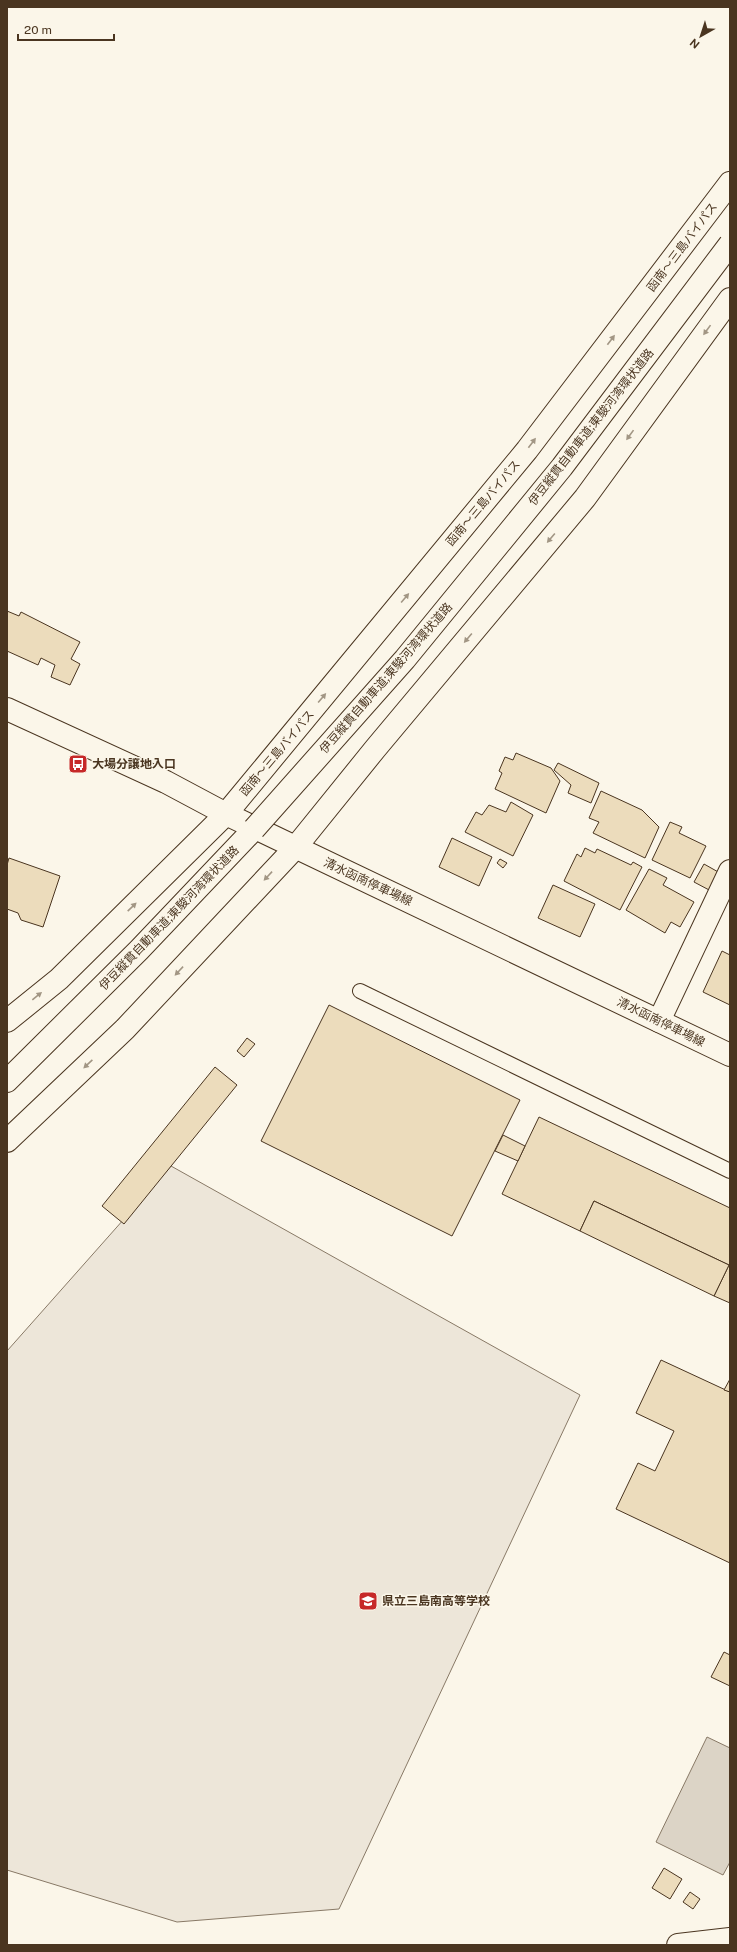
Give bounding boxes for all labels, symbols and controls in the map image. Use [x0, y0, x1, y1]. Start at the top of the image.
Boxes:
scale bar [18, 16, 114, 42]
north arrow [681, 16, 721, 56]
text: 20 m [24, 23, 52, 37]
text: N [688, 36, 702, 51]
street label: 函南～三島バイパス [644, 200, 720, 294]
one-way arrow [703, 325, 711, 336]
one-way arrow [607, 334, 615, 345]
street label: 伊豆縦貫自動車道;東駿河湾環状道路 [525, 346, 657, 508]
one-way arrow [626, 430, 635, 441]
one-way arrow [528, 438, 536, 449]
street label: 函南～三島バイパス [443, 457, 523, 549]
one-way arrow [547, 533, 556, 544]
one-way arrow [401, 592, 409, 603]
street label: 伊豆縦貫自動車道;東駿河湾環状道路 [317, 600, 455, 756]
one-way arrow [463, 633, 472, 643]
one-way arrow [318, 693, 327, 703]
street label: 函南～三島バイパス [237, 707, 317, 799]
bus stop icon: 大場分譲地入口 [67, 753, 89, 775]
place label: 大場分譲地入口 [92, 757, 176, 771]
street label: 伊豆縦貫自動車道;東駿河湾環状道路 [96, 843, 242, 993]
street label: 清水函南停車場線 [322, 855, 414, 909]
one-way arrow [264, 871, 273, 881]
one-way arrow [127, 902, 137, 912]
one-way arrow [175, 966, 184, 976]
one-way arrow [32, 992, 43, 1001]
street label: 清水函南停車場線 [615, 995, 707, 1049]
one-way arrow [83, 1059, 94, 1068]
school or university icon: 県立三島南高等学校 [357, 1590, 379, 1612]
place label: 県立三島南高等学校 [382, 1594, 490, 1608]

